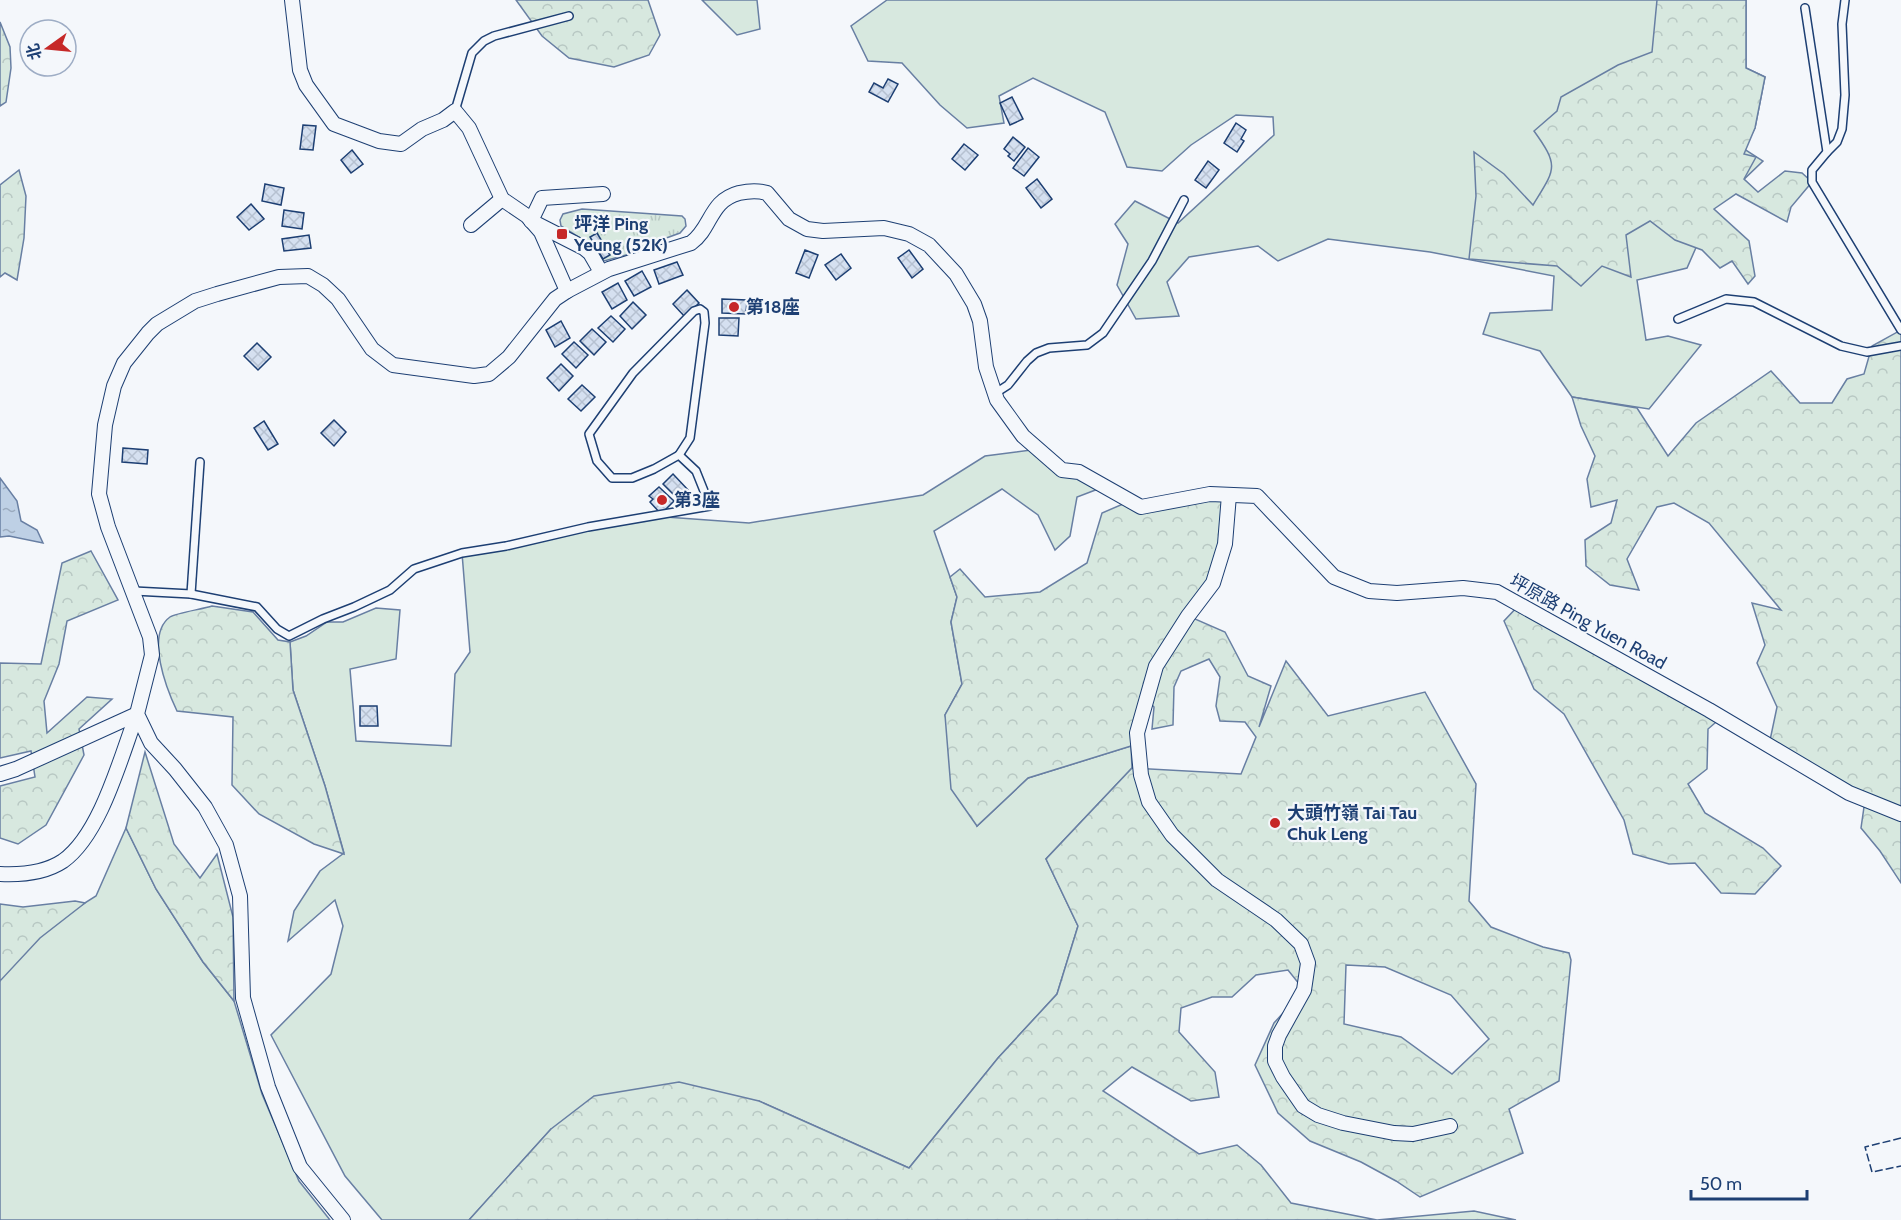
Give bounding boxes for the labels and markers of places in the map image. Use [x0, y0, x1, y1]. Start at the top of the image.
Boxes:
place label: 坪洋 Ping Yeung (52K) [573, 213, 668, 256]
marker: 坪洋 Ping Yeung (52K) [555, 227, 569, 241]
place label: 第18座 [746, 296, 800, 318]
marker: 第18座 [727, 300, 741, 314]
place label: 第3座 [674, 489, 720, 511]
marker: 第3座 [655, 493, 669, 507]
place label: 大頭竹嶺 Tai Tau Chuk Leng [1287, 802, 1417, 845]
marker: 大頭竹嶺 Tai Tau Chuk Leng [1268, 816, 1282, 830]

